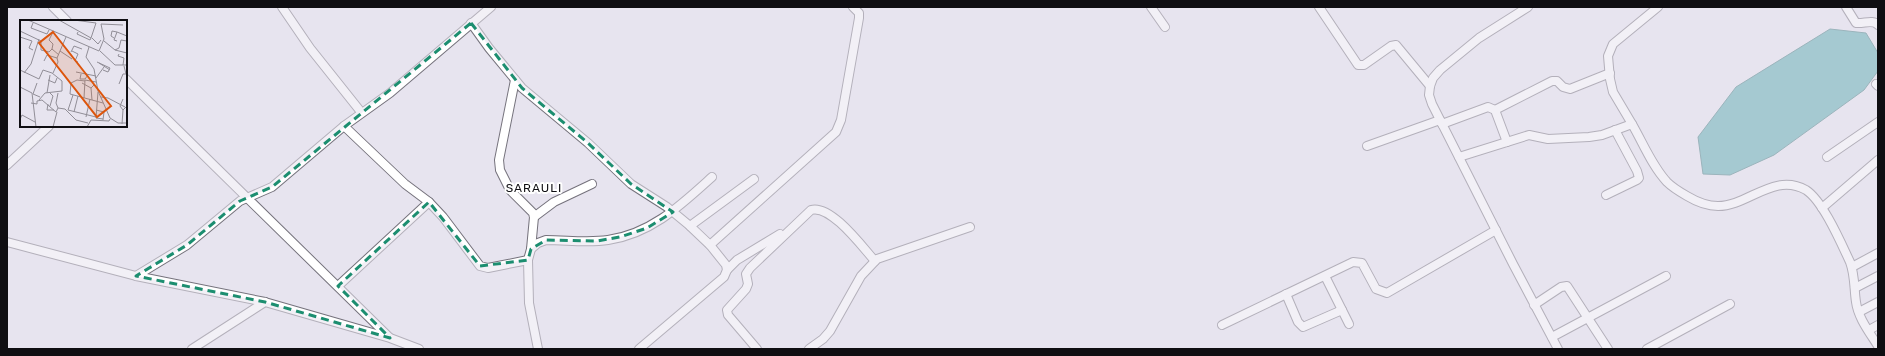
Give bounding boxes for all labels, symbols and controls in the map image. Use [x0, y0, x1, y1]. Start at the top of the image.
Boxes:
inset map [20, 20, 127, 127]
district label: SARAULI [506, 181, 562, 195]

